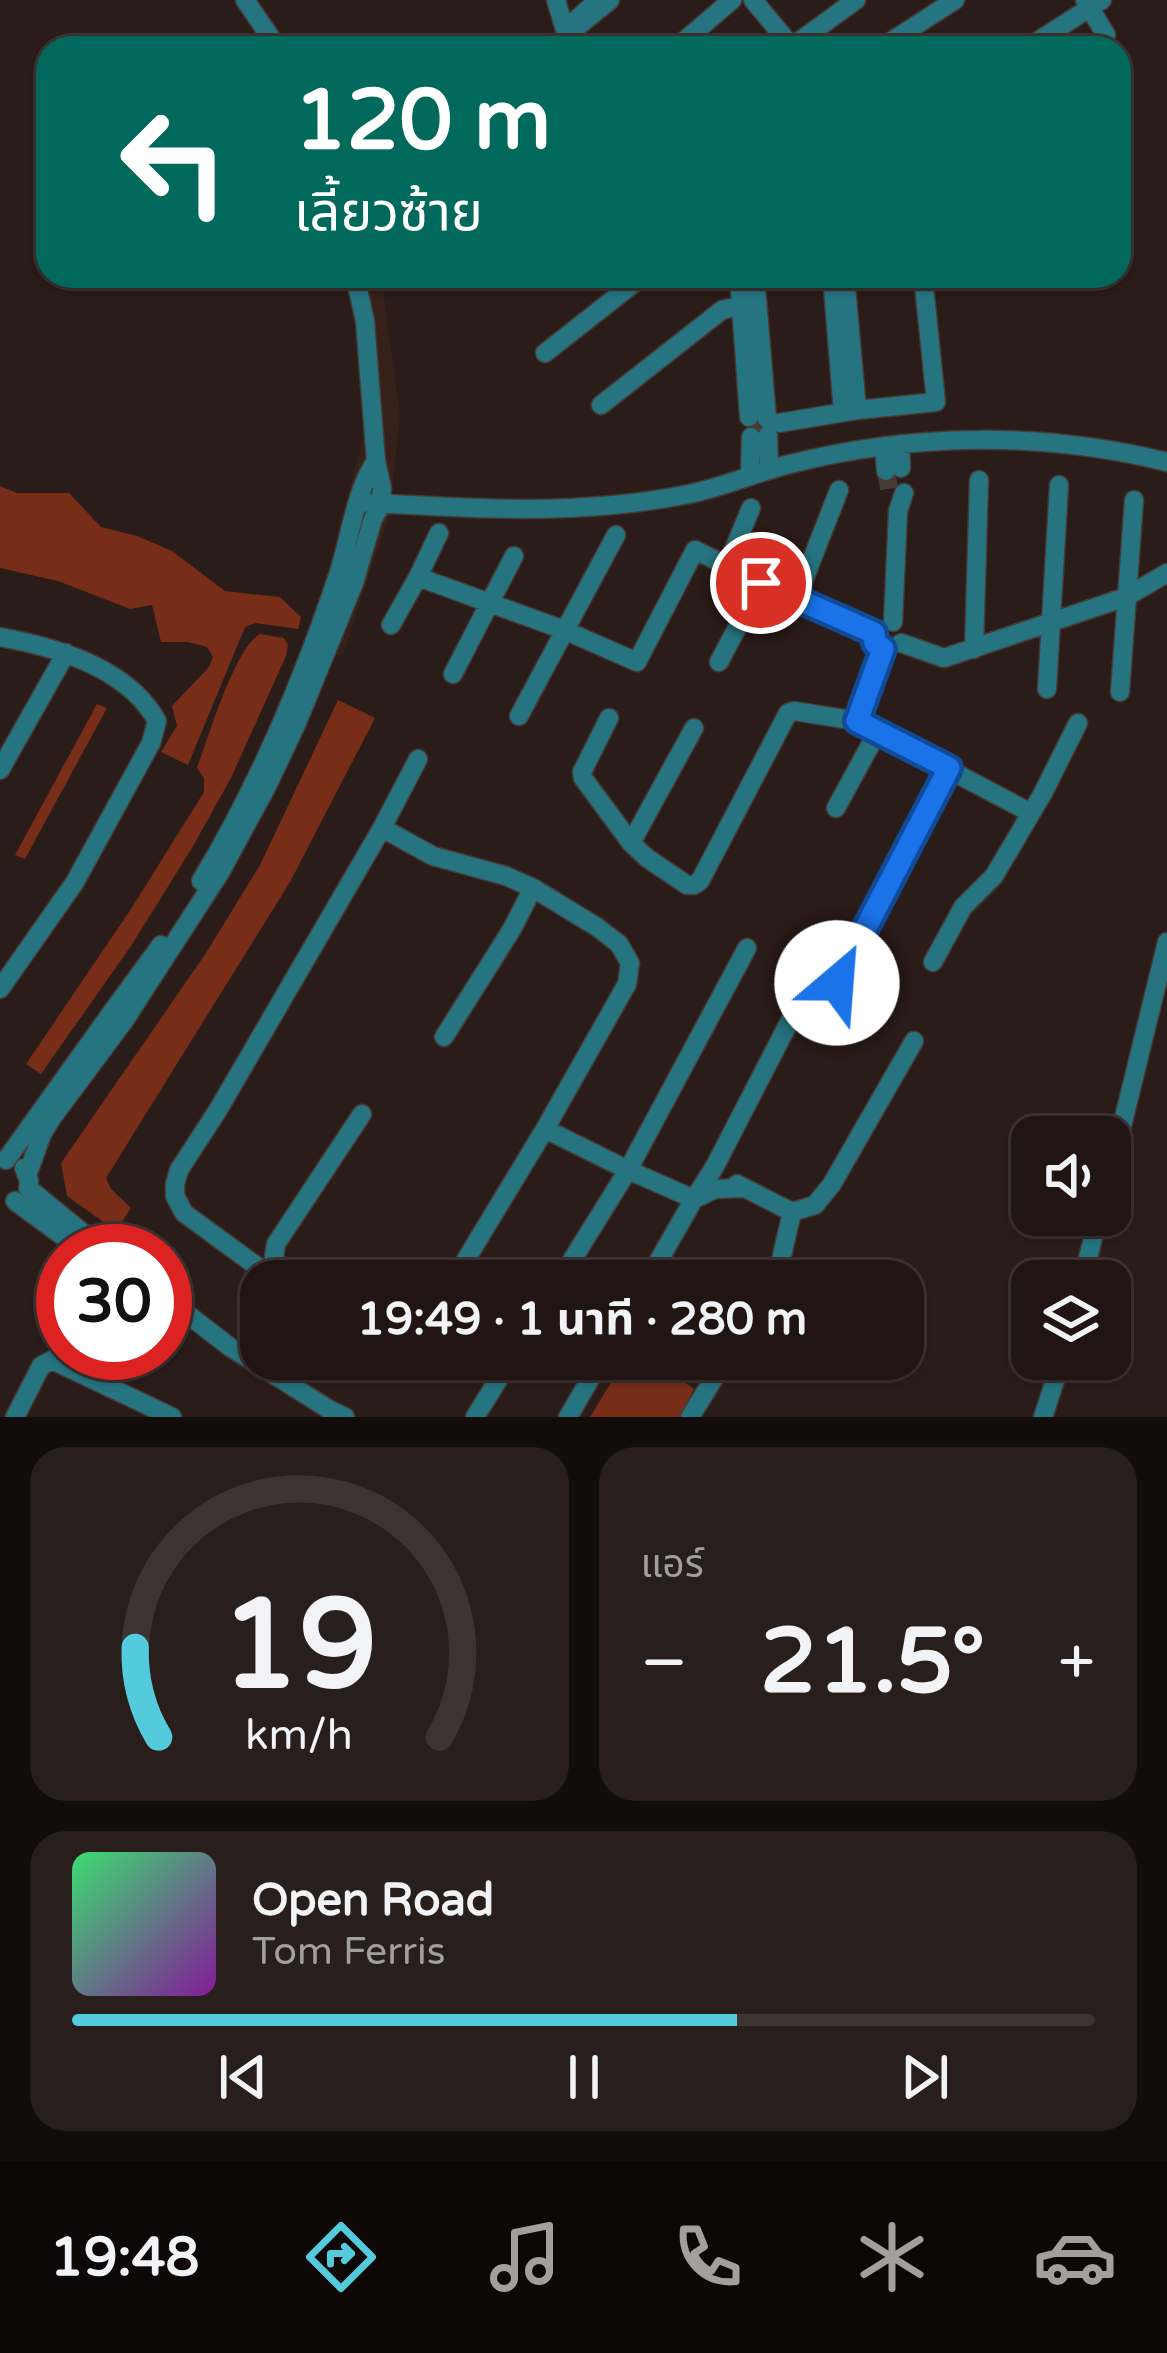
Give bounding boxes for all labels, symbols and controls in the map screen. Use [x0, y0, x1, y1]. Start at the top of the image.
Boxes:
text: 120 m [294, 71, 551, 172]
icon: left [96, 84, 252, 240]
text: เลี้ยวซ้าย [294, 180, 483, 245]
pin [710, 532, 812, 634]
icon: arrive [728, 550, 794, 616]
position arrow [774, 920, 900, 1046]
map controls [1011, 1116, 1131, 1380]
button: sound [1011, 1116, 1131, 1236]
speed limit sign: 30 [36, 1224, 192, 1380]
button: layers [1011, 1260, 1131, 1380]
text: 19:49 · 1 นาที · 280 m [357, 1293, 807, 1347]
text: แอร์ [641, 1541, 704, 1588]
text: 19 [221, 1571, 378, 1722]
text: 21.5° [760, 1608, 985, 1717]
text: − [641, 1623, 688, 1703]
text: + [1058, 1623, 1095, 1703]
text: km/h [245, 1710, 353, 1761]
text: Open Road [252, 1874, 494, 1928]
text: Tom Ferris [252, 1928, 445, 1975]
icon: previous [210, 2044, 276, 2110]
icon: pause [551, 2044, 617, 2110]
icon: next [892, 2044, 958, 2110]
icon: directions [299, 2215, 383, 2299]
icon: music [483, 2215, 567, 2299]
icon: phone [666, 2215, 750, 2299]
icon: climate [850, 2215, 934, 2299]
icon: car [1033, 2215, 1117, 2299]
text: 19:48 [50, 2225, 199, 2290]

